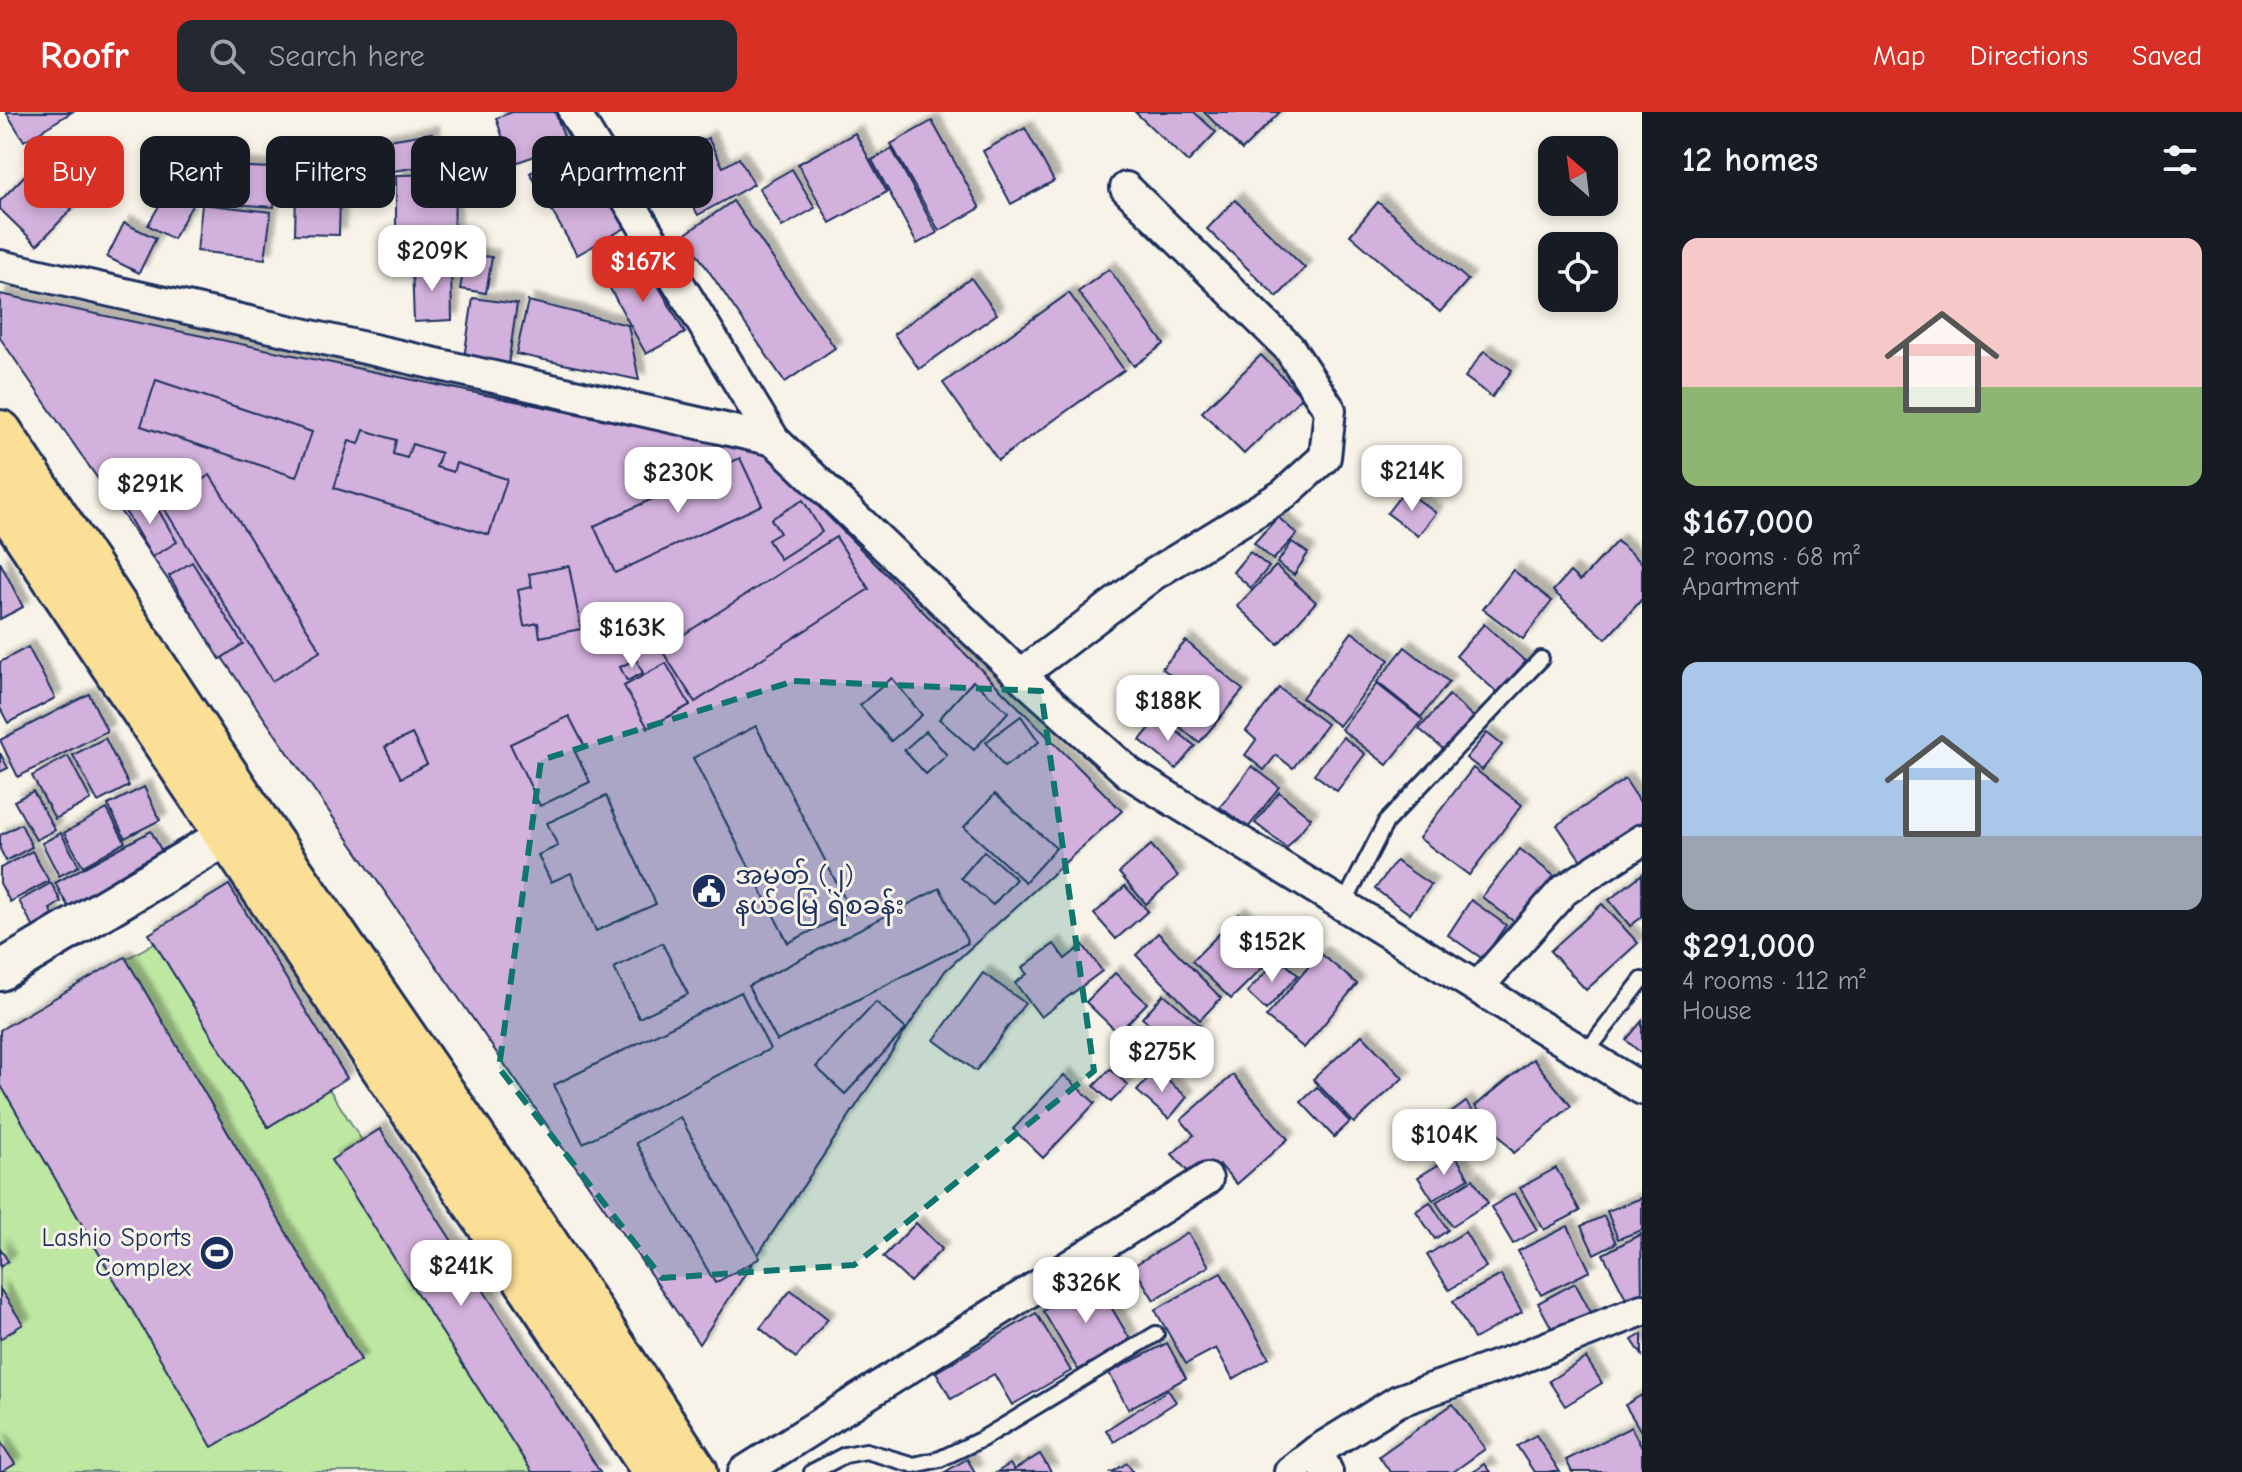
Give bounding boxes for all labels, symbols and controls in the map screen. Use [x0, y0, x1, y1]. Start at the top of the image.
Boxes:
search box [177, 20, 737, 92]
text: Roofr [40, 34, 129, 78]
icon: search [205, 34, 249, 78]
text: Search here [269, 39, 425, 74]
text: Map [1873, 40, 1926, 72]
text: Directions [1970, 40, 2088, 72]
text: Saved [2132, 40, 2202, 72]
chip: Buy [24, 136, 124, 208]
chip: Rent [140, 136, 250, 208]
chip: Filters [266, 136, 395, 208]
chip: New [411, 136, 516, 208]
chip: Apartment [532, 136, 713, 208]
north arrow [1538, 136, 1618, 216]
map controls [1538, 136, 1618, 312]
icon: filters [2158, 138, 2202, 182]
text: 12 homes [1682, 140, 1818, 180]
pin: $209K [376, 225, 488, 293]
button: locate [1538, 232, 1618, 312]
text: $209K [396, 236, 468, 266]
pin: $167K [587, 236, 699, 304]
text: $167K [610, 247, 676, 277]
icon: home [1870, 290, 2014, 434]
pin: $214K [1356, 445, 1468, 513]
pin: $230K [622, 447, 734, 515]
text: $214K [1379, 456, 1445, 486]
pin: $291K [94, 458, 206, 526]
text: $230K [643, 458, 713, 488]
text: $291K [116, 469, 184, 499]
text: $167,000 [1682, 502, 1814, 542]
text: 2 rooms · 68 m² [1682, 542, 1860, 572]
text: Apartment [1682, 572, 1798, 602]
pin: $163K [576, 602, 688, 670]
text: $163K [599, 613, 665, 643]
pin: $188K [1112, 675, 1224, 743]
text: $188K [1134, 686, 1202, 716]
icon: home [1870, 714, 2014, 858]
place label: အမှတ် (၂) နယ်မြေ ရဲစခန်း [735, 858, 904, 926]
public building icon: အမှတ် (၂) နယ်မြေ ရဲစခန်း [690, 872, 728, 910]
pin: $152K [1216, 916, 1328, 984]
text: $291,000 [1682, 926, 1815, 966]
text: $152K [1238, 927, 1306, 957]
text: 4 rooms · 112 m² [1682, 966, 1866, 996]
text: House [1682, 996, 1752, 1026]
pin: $275K [1106, 1026, 1218, 1094]
text: $275K [1128, 1037, 1196, 1067]
pin: $104K [1388, 1109, 1500, 1177]
text: $104K [1410, 1120, 1478, 1150]
place label: Lashio Sports Complex [41, 1223, 192, 1283]
sports icon: Lashio Sports Complex [198, 1234, 236, 1272]
pin: $241K [405, 1240, 517, 1308]
text: $241K [429, 1251, 493, 1281]
pin: $326K [1030, 1257, 1142, 1325]
text: $326K [1051, 1268, 1121, 1298]

